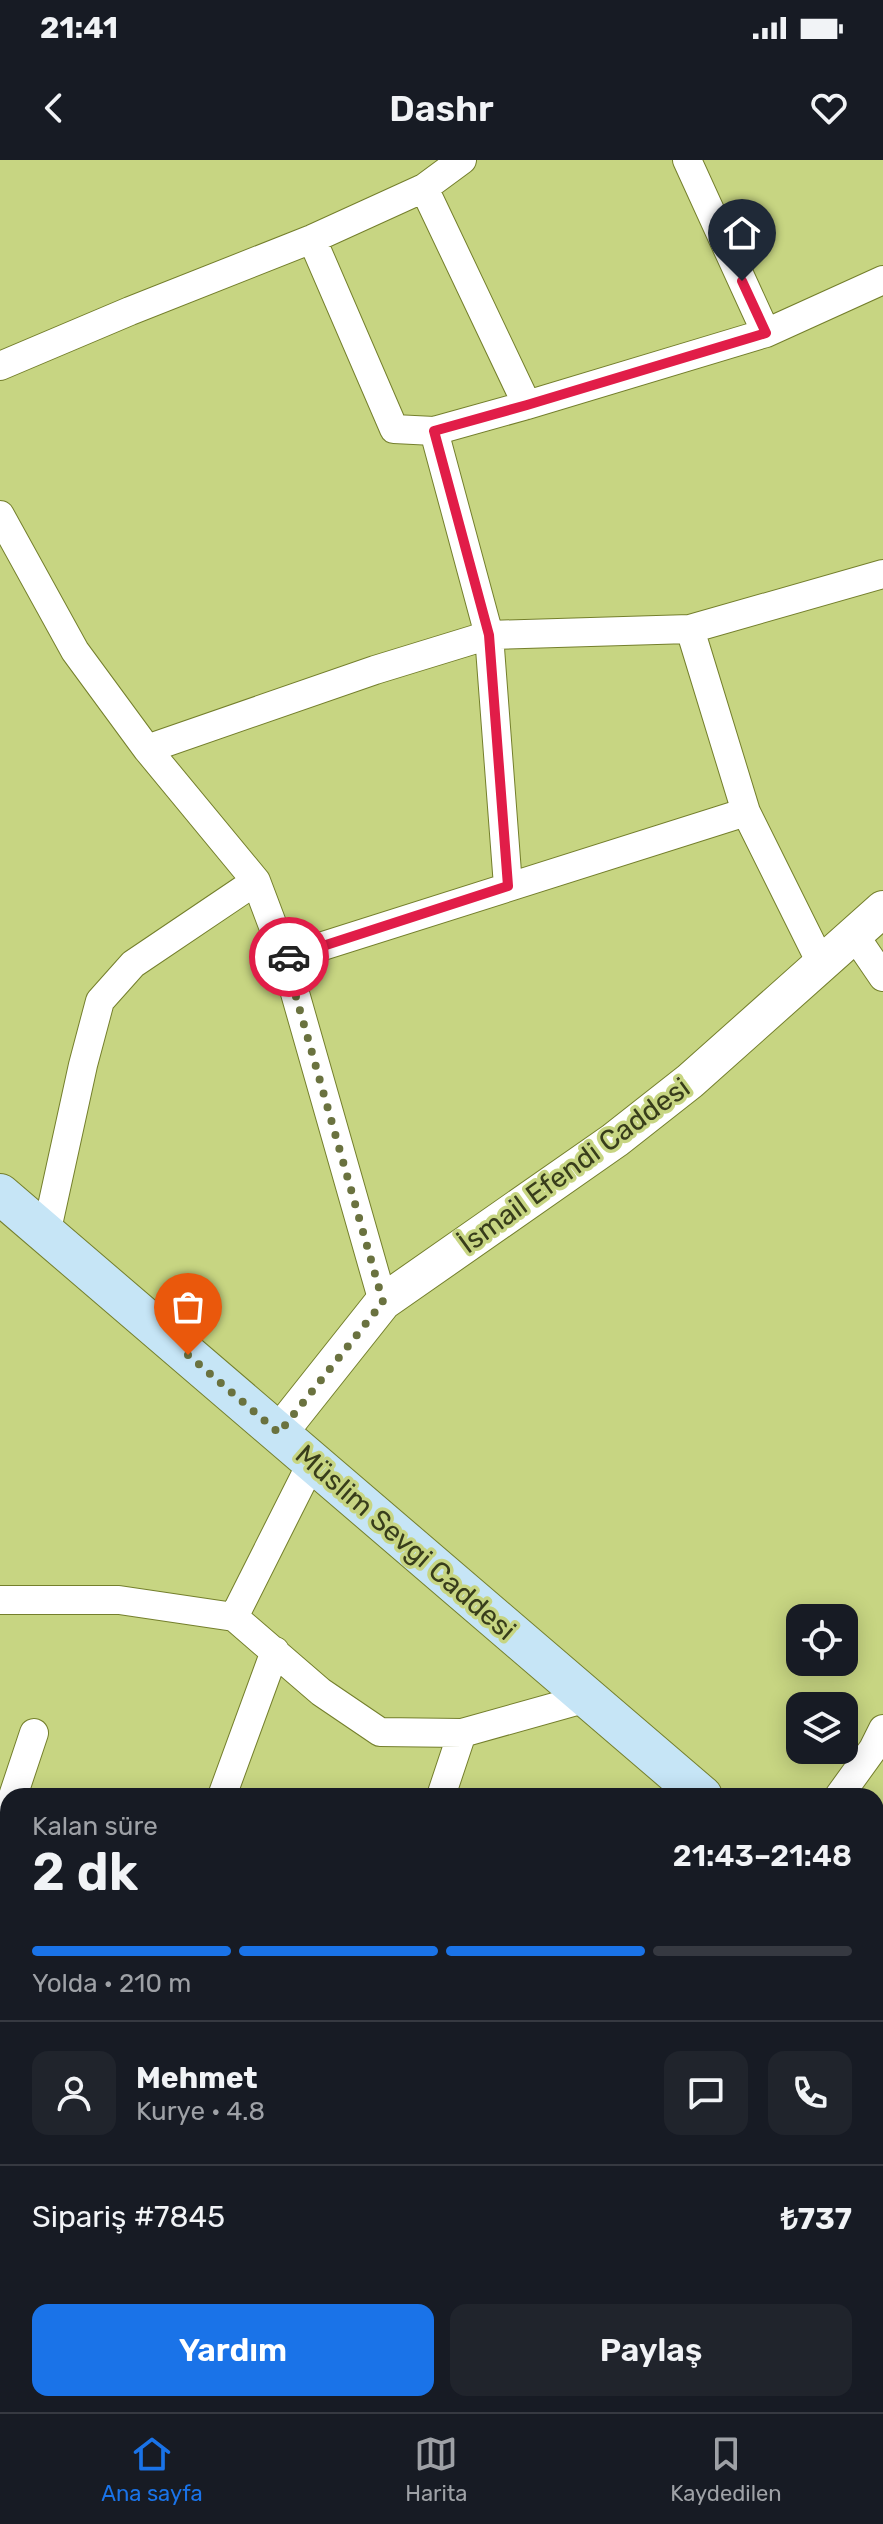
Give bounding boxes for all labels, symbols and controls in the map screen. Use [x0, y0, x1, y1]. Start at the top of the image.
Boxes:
text: 21:41 [40, 10, 118, 46]
icon: back [32, 86, 76, 130]
icon: heart [807, 86, 851, 130]
text: Dashr [389, 87, 494, 130]
pin [708, 199, 776, 281]
icon: home [720, 211, 764, 255]
courier [249, 917, 329, 997]
icon: car [267, 935, 311, 979]
street label: İsmail Efendi Caddesi [453, 1071, 696, 1260]
pin [154, 1273, 222, 1355]
icon: bag [166, 1285, 210, 1329]
street label: Müslim Sevgi Caddesi [289, 1438, 522, 1647]
map controls [786, 1604, 858, 1764]
button: locate [786, 1604, 858, 1676]
button: layers [786, 1692, 858, 1764]
text: Kalan süre [32, 1811, 158, 1842]
text: 21:43–21:48 [673, 1838, 852, 1874]
text: 2 dk [32, 1841, 138, 1903]
text: Yolda · 210 m [32, 1968, 191, 1999]
button: person [32, 2051, 116, 2135]
button: chat [664, 2051, 748, 2135]
button: phone [768, 2051, 852, 2135]
text: Mehmet [136, 2060, 257, 2096]
text: Kurye · 4.8 [136, 2096, 265, 2127]
text: Sipariş #7845 [32, 2199, 225, 2235]
text: ₺737 [781, 2201, 852, 2237]
button: Yardım [32, 2304, 434, 2396]
button: Paylaş [450, 2304, 852, 2396]
tab: Ana sayfa [101, 2432, 203, 2507]
tab: Harita [405, 2432, 468, 2507]
tab: Kaydedilen [670, 2432, 782, 2507]

